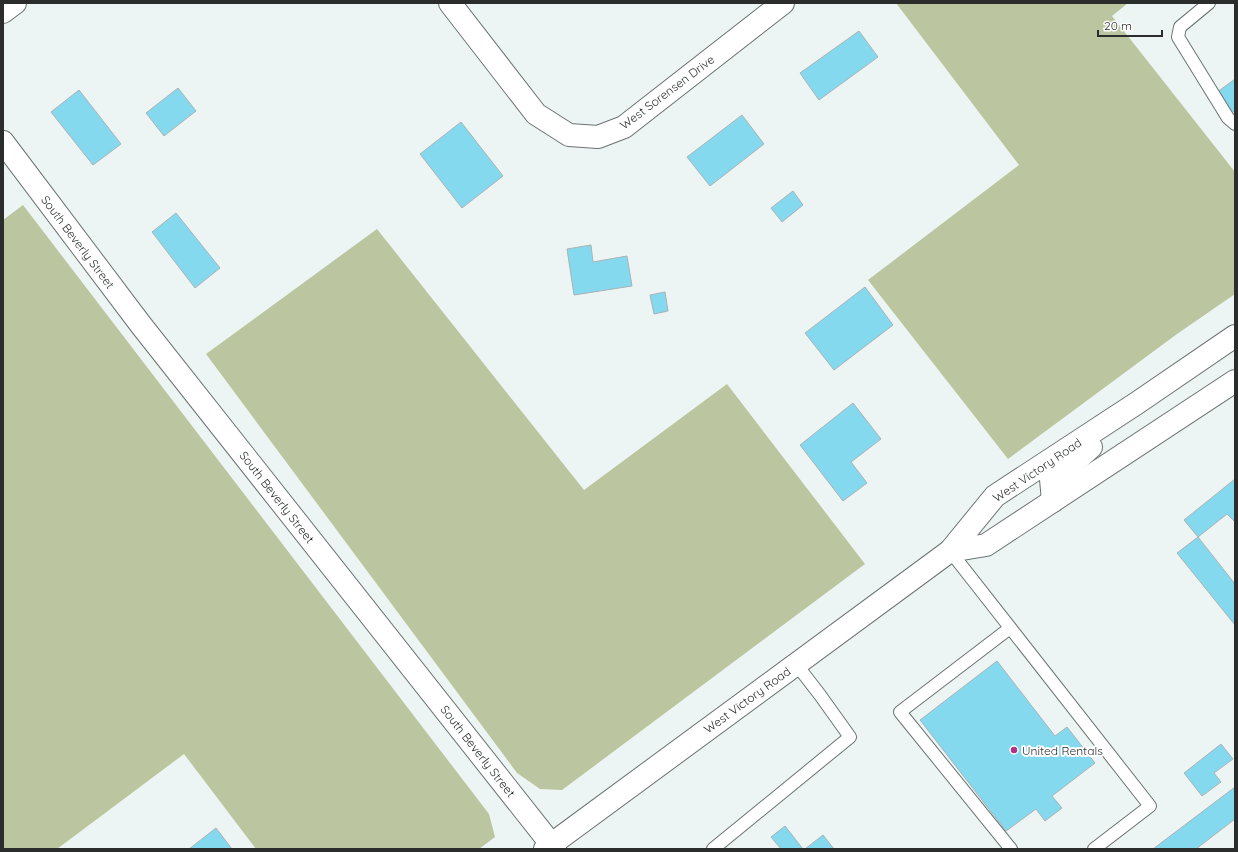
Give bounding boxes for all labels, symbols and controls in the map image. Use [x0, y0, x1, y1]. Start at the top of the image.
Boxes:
scale bar [1098, 12, 1162, 38]
text: 20 m [1104, 18, 1132, 33]
street label: West Sorensen Drive [617, 51, 718, 133]
street label: South Beverly Street [38, 192, 118, 292]
street label: West Victory Road [990, 435, 1084, 505]
street label: South Beverly Street [236, 448, 318, 546]
street label: West Victory Road [701, 663, 793, 737]
street label: South Beverly Street [437, 702, 519, 800]
place label: United Rentals [1022, 743, 1103, 758]
marker: United Rentals [1009, 745, 1019, 755]

